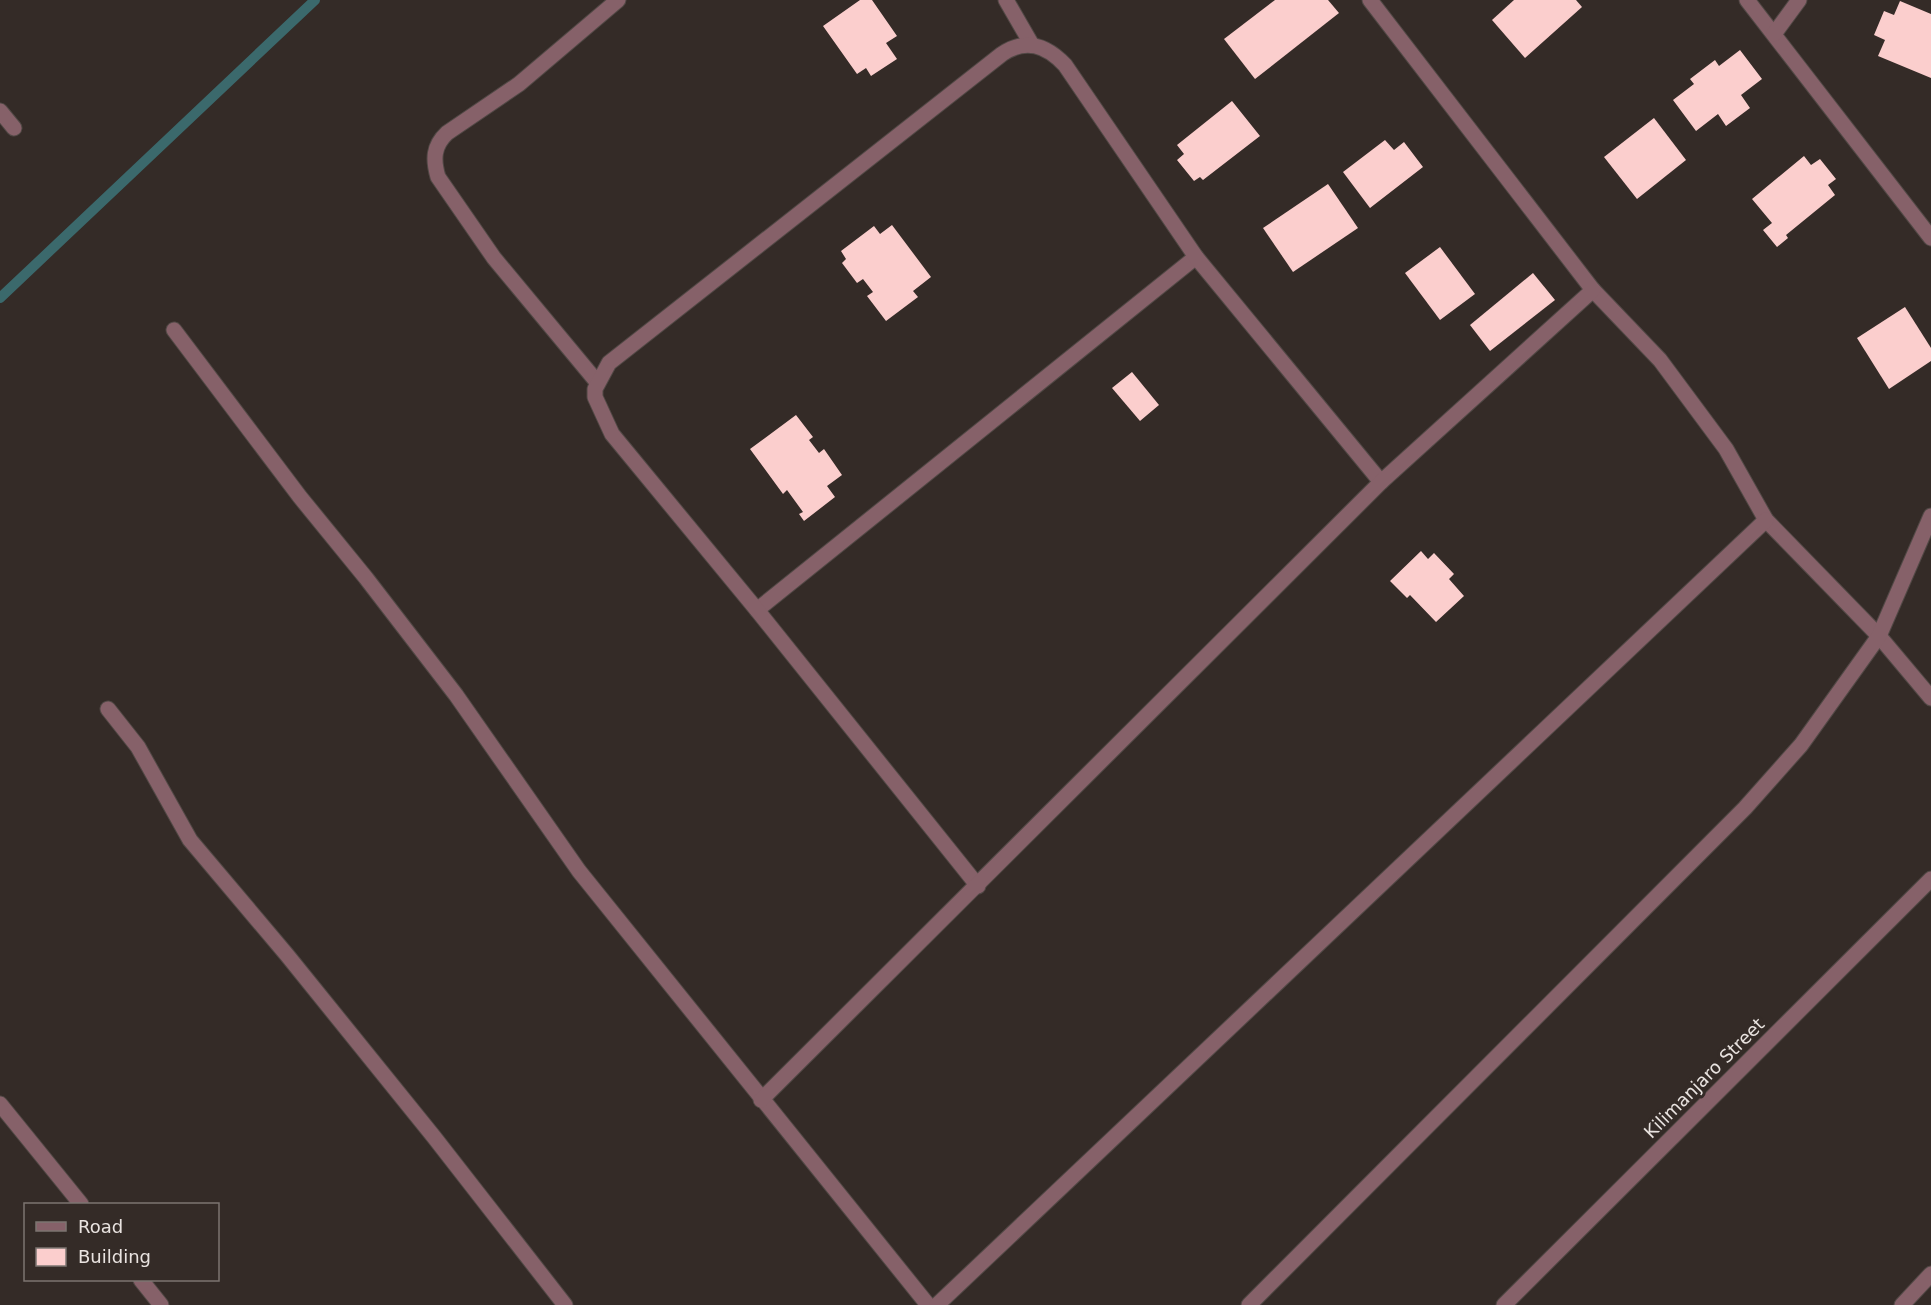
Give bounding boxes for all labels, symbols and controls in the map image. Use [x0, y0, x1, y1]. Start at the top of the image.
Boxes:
street label: Kilimanjaro Street [1640, 1014, 1768, 1142]
legend [24, 1203, 219, 1281]
text: Road [78, 1216, 123, 1237]
text: Building [78, 1246, 151, 1267]

